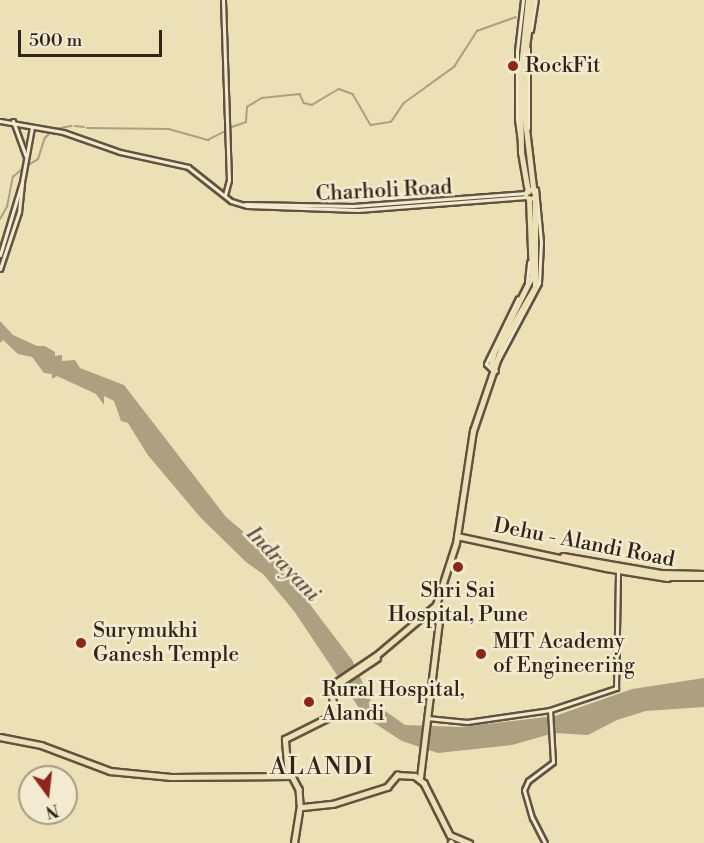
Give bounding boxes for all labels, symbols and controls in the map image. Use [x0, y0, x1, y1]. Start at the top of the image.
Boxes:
scale bar [21, 18, 165, 56]
text: 500 m [29, 29, 82, 52]
place label: RockFit [525, 53, 600, 79]
marker: RockFit [506, 59, 520, 73]
street label: Charholi Road [315, 175, 453, 207]
street label: Dehu - Alandi Road [491, 513, 677, 573]
water label: Indrayani [240, 521, 326, 607]
marker: Shri Sai Hospital, Pune [449, 558, 467, 576]
place label: Shri Sai Hospital, Pune [388, 578, 528, 628]
place label: Surymukhi Ganesh Temple [93, 618, 239, 668]
place label: MIT Academy of Engineering [493, 629, 635, 679]
marker: Surymukhi Ganesh Temple [74, 636, 88, 650]
marker: MIT Academy of Engineering [474, 647, 488, 661]
place label: Rural Hospital, Alandi [322, 677, 465, 727]
marker: Rural Hospital, Alandi [300, 693, 318, 711]
district label: ALANDI [270, 754, 374, 782]
north arrow [18, 765, 78, 825]
text: N [43, 799, 61, 822]

